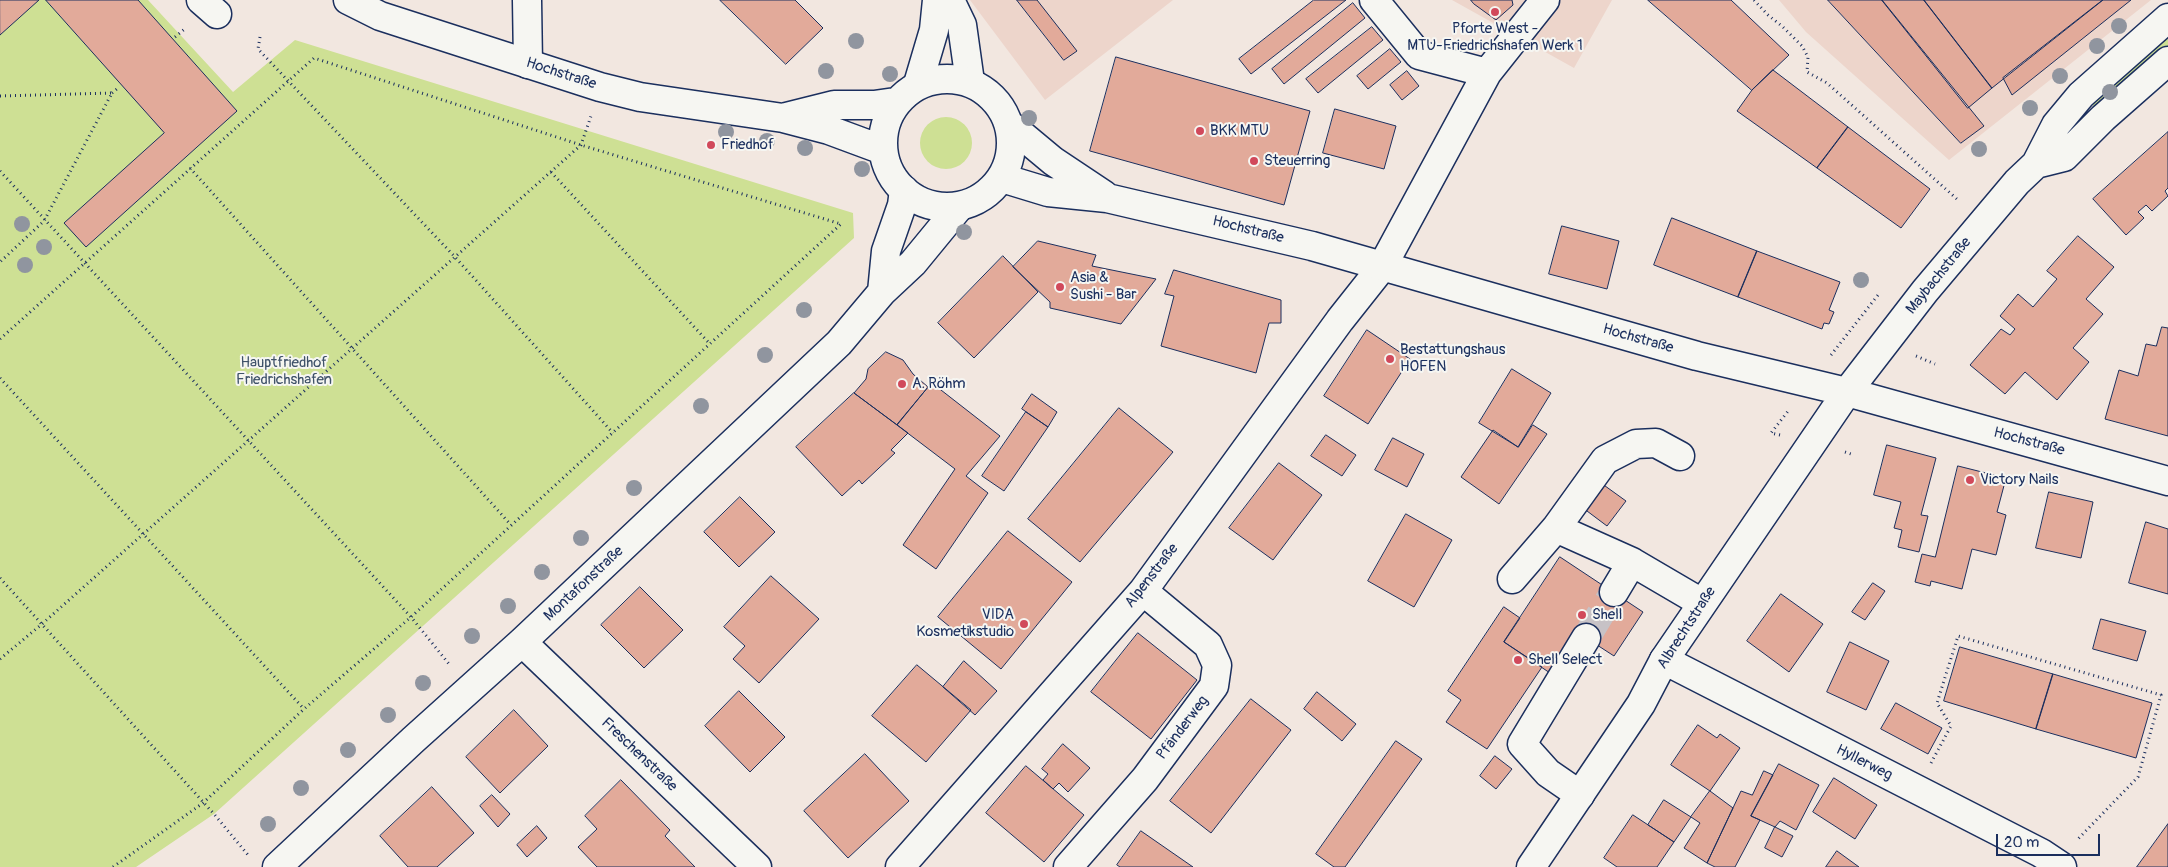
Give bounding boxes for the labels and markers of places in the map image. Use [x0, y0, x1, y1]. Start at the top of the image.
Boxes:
marker: Pforte West - MTU-Friedrichshafen Werk 1 [1489, 6, 1501, 18]
place label: Pforte West - MTU-Friedrichshafen Werk 1 [1407, 20, 1583, 55]
place label: BKK MTU [1210, 122, 1269, 140]
marker: BKK MTU [1194, 125, 1206, 137]
place label: Friedhof [721, 136, 774, 154]
marker: Friedhof [705, 139, 717, 151]
place label: Steuerring [1264, 152, 1330, 170]
marker: Steuerring [1248, 155, 1260, 167]
place label: Asia & Sushi - Bar [1070, 269, 1137, 304]
marker: Asia & Sushi - Bar [1054, 281, 1066, 293]
place label: Bestattungshaus HOFEN [1400, 341, 1505, 376]
marker: Bestattungshaus HOFEN [1384, 353, 1396, 365]
place label: A. Röhm [912, 375, 966, 393]
marker: A. Röhm [896, 378, 908, 390]
place label: Victory Nails [1980, 471, 2058, 489]
marker: Victory Nails [1964, 474, 1976, 486]
place label: VIDA Kosmetikstudio [916, 606, 1014, 641]
place label: Shell [1592, 606, 1622, 624]
marker: Shell [1576, 609, 1588, 621]
marker: VIDA Kosmetikstudio [1018, 618, 1030, 630]
place label: Shell Select [1528, 651, 1602, 669]
marker: Shell Select [1512, 654, 1524, 666]

